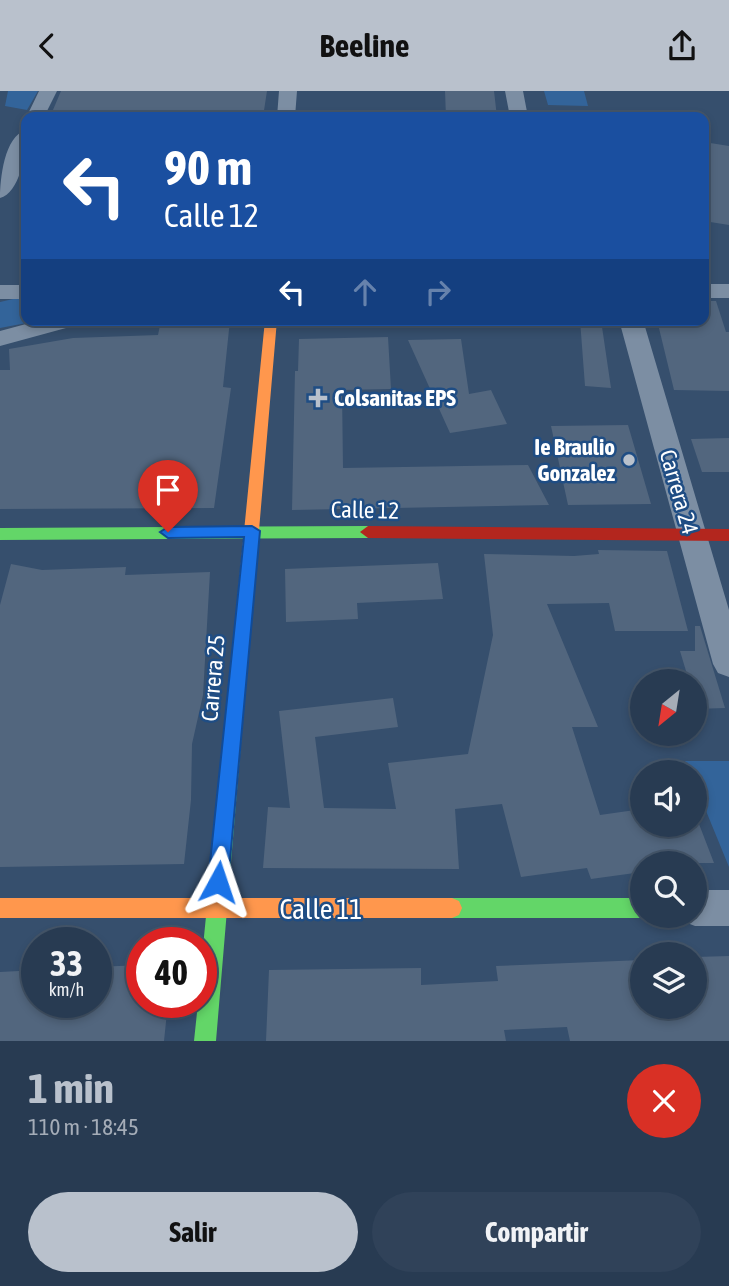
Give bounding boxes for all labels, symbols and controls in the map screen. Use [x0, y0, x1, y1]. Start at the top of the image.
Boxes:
icon: back [28, 27, 66, 65]
text: Beeline [320, 27, 409, 64]
icon: share [663, 27, 701, 65]
text: 90 m [164, 139, 252, 195]
icon: left [49, 140, 140, 231]
text: Calle 12 [164, 197, 259, 234]
icon: left [273, 273, 311, 311]
icon: ahead [346, 273, 384, 311]
icon: right [419, 273, 457, 311]
place label: Colsanitas EPS [334, 385, 456, 411]
marker: Colsanitas EPS [308, 388, 328, 408]
place label: Ie Braulio Gonzalez [534, 434, 616, 486]
street label: Carrera 24 [655, 447, 703, 537]
marker: Ie Braulio Gonzalez [621, 452, 637, 468]
pin [138, 460, 198, 532]
icon: arrive [149, 471, 187, 509]
street label: Calle 12 [331, 496, 399, 524]
street label: Carrera 25 [196, 634, 230, 722]
north arrow [630, 669, 707, 745]
map controls [630, 669, 707, 1019]
button: sound [630, 760, 707, 837]
position arrow [181, 845, 255, 919]
button: search [630, 851, 707, 928]
street label: Calle 11 [279, 893, 363, 925]
speed limit sign: 40 [126, 927, 217, 1018]
button: layers [630, 942, 707, 1019]
text: 33 [50, 943, 83, 983]
text: km/h [49, 979, 84, 1000]
text: 1 min [28, 1064, 114, 1112]
button: close [627, 1064, 701, 1138]
text: 110 m · 18:45 [28, 1114, 139, 1140]
button: Salir [28, 1192, 358, 1272]
button: Compartir [372, 1192, 701, 1272]

